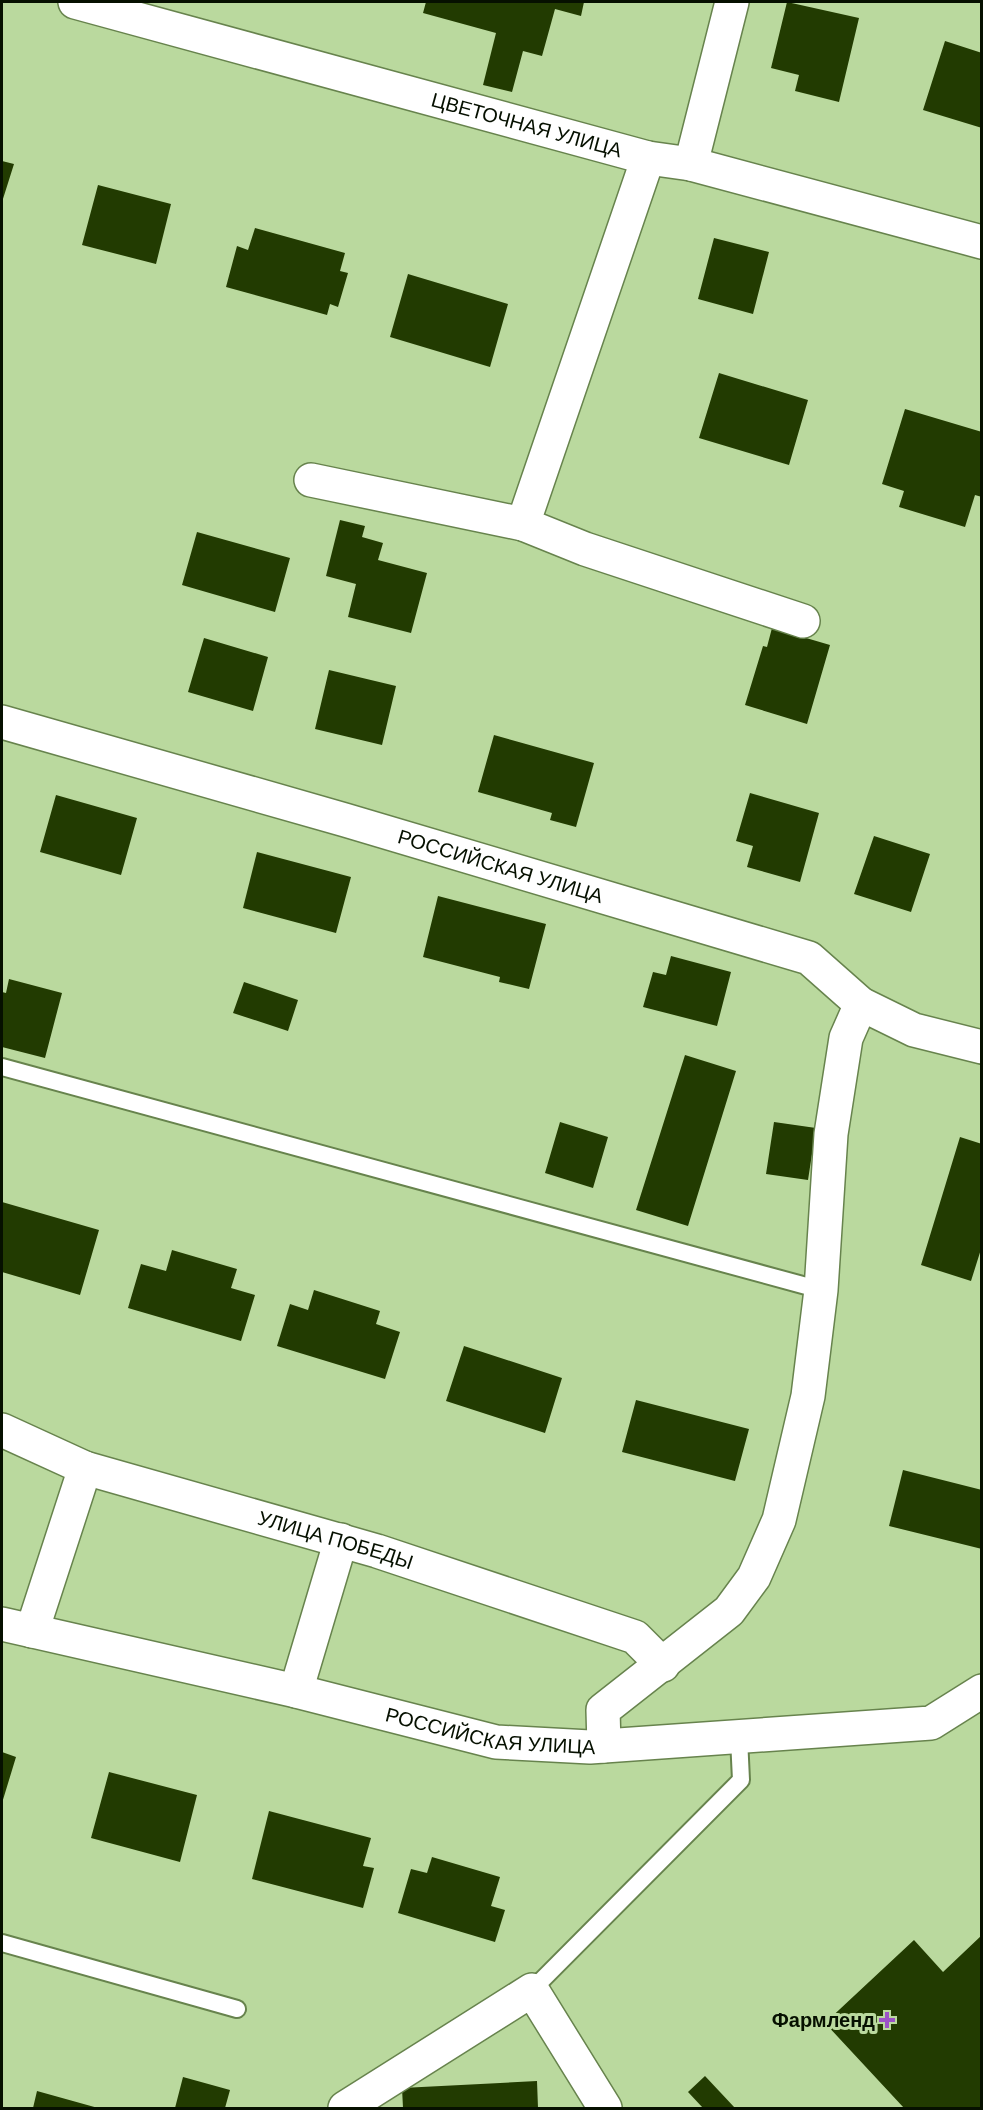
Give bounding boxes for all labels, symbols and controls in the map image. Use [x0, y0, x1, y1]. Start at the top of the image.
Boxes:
street label: ЦВЕТОЧНАЯ УЛИЦА [428, 87, 625, 163]
street label: РОССИЙСКАЯ УЛИЦА [395, 823, 607, 909]
street label: УЛИЦА ПОБЕДЫ [255, 1505, 417, 1575]
street label: РОССИЙСКАЯ УЛИЦА [383, 1701, 597, 1760]
place label: Фармленд [772, 2007, 875, 2033]
marker: Фармленд [880, 2013, 894, 2027]

